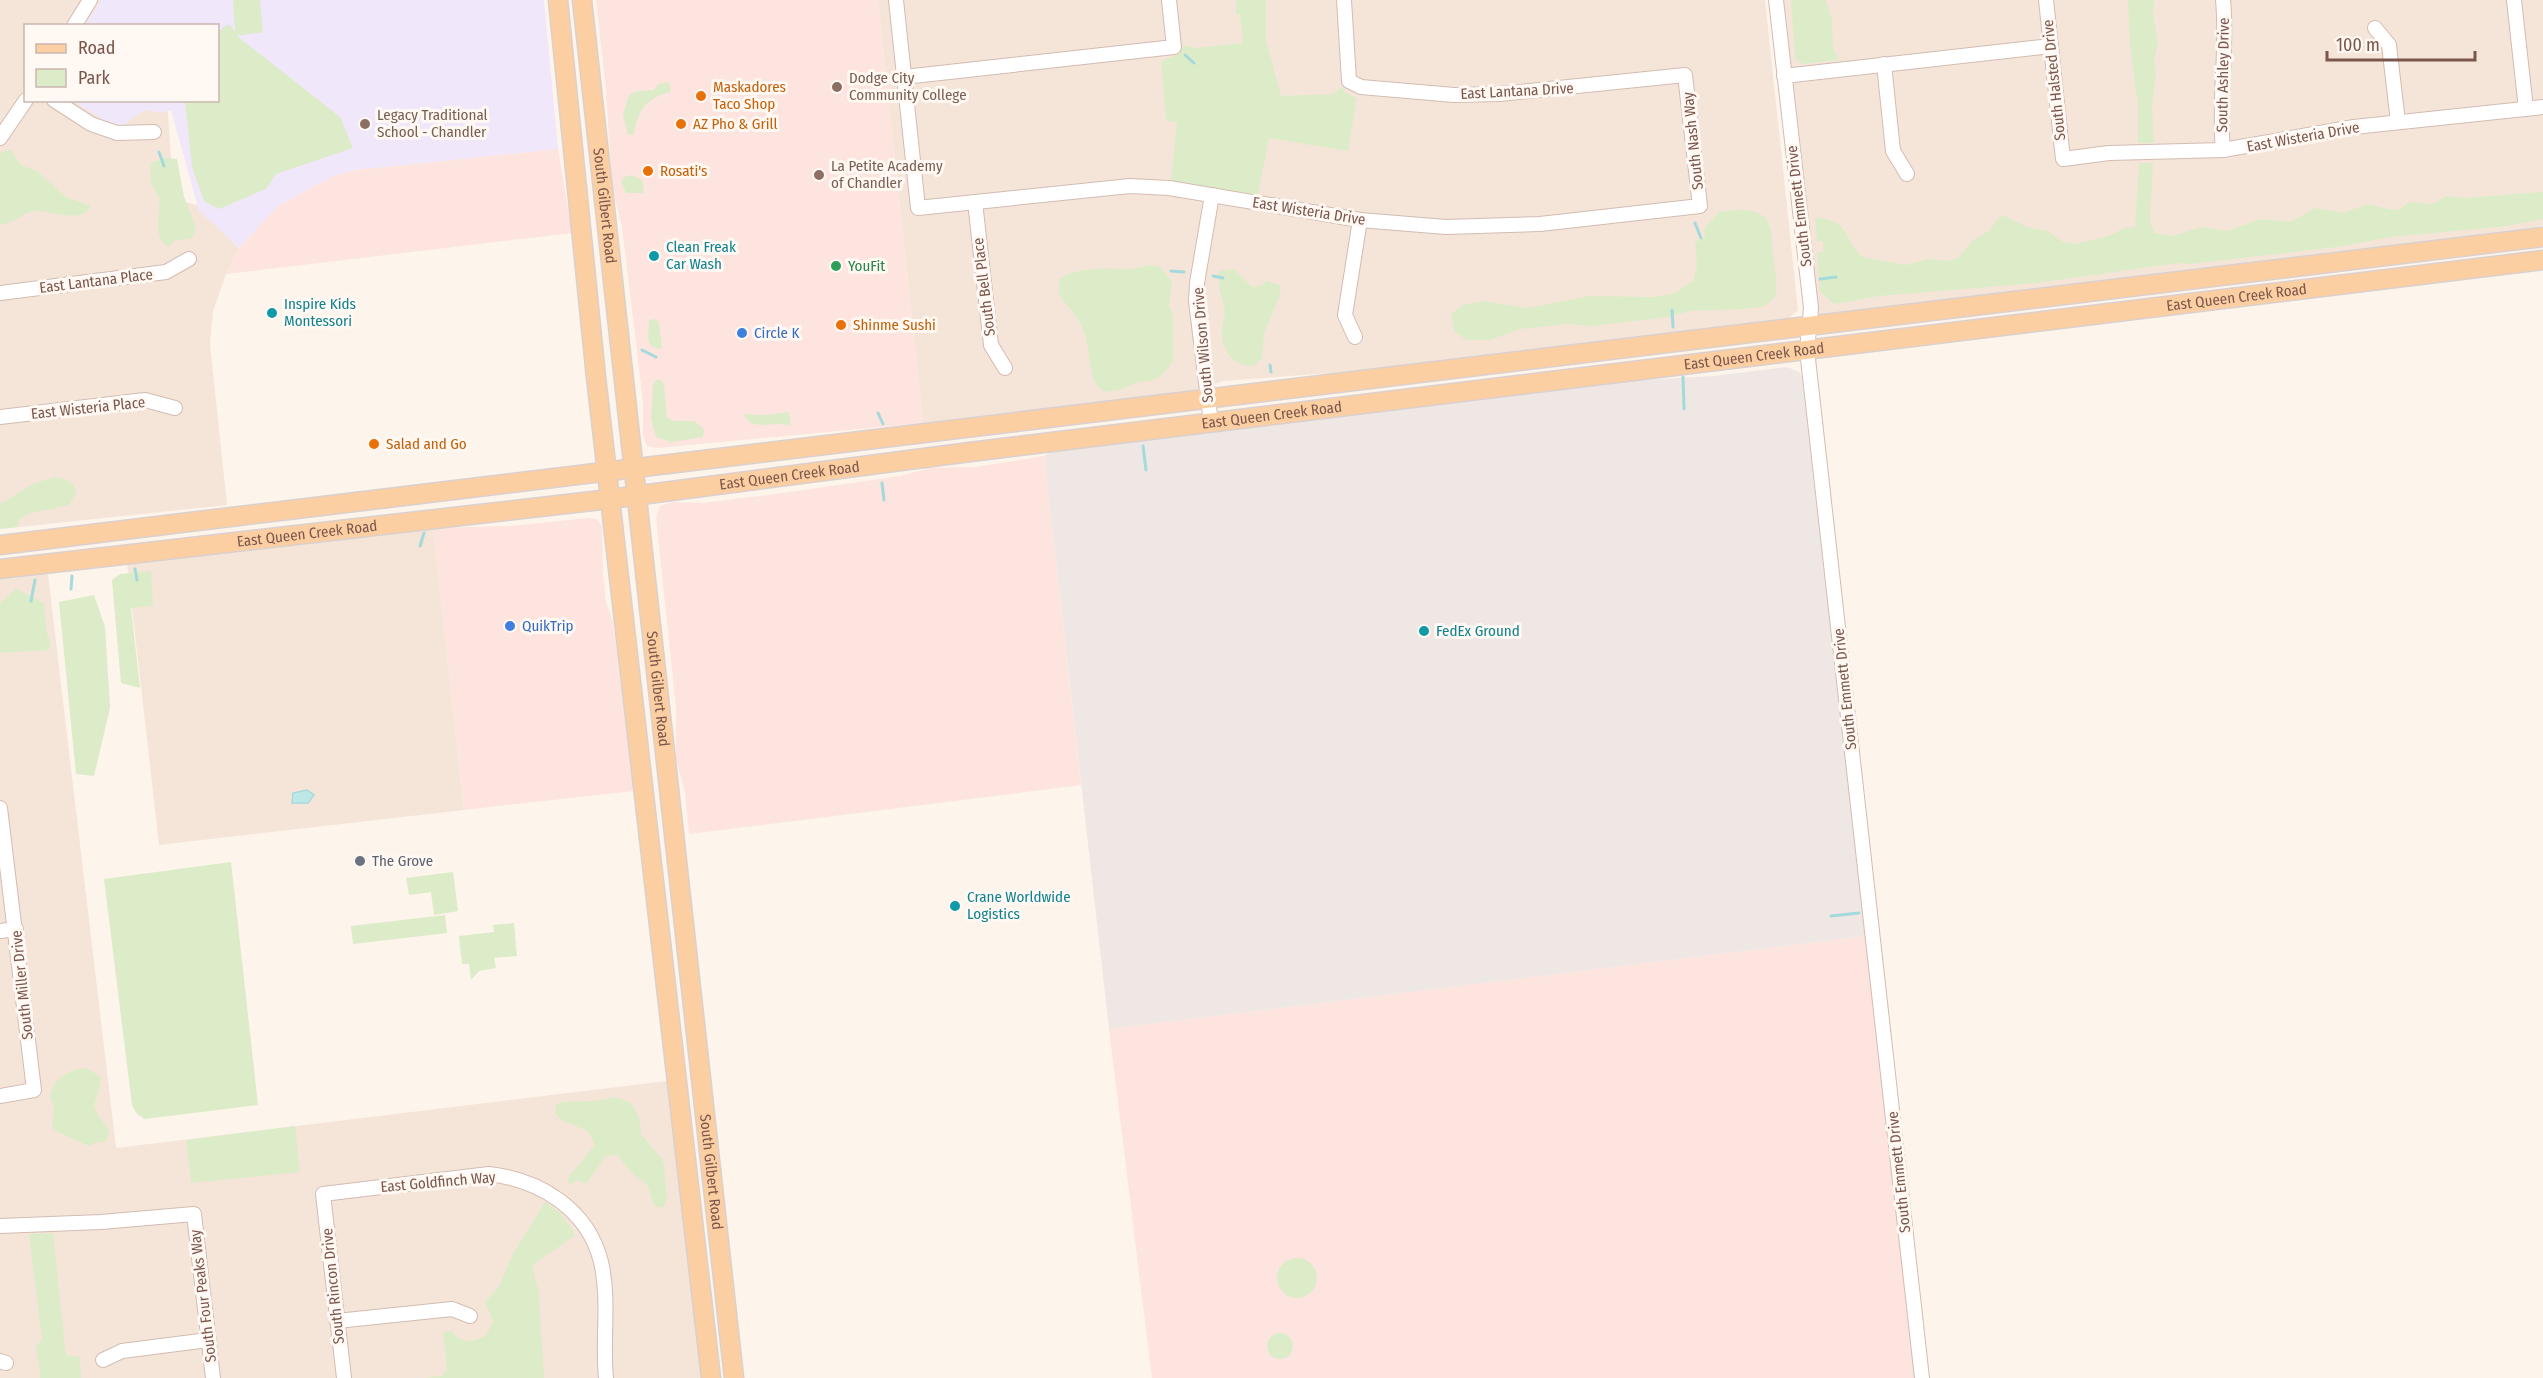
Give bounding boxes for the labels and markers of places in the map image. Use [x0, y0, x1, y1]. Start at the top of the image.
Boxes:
place label: Dodge City Community College [849, 69, 967, 104]
place label: Maskadores Taco Shop [713, 78, 786, 113]
marker: Dodge City Community College [830, 80, 844, 94]
marker: Maskadores Taco Shop [694, 89, 708, 103]
place label: Legacy Traditional School - Chandler [377, 106, 488, 141]
place label: AZ Pho & Grill [693, 115, 777, 133]
marker: Legacy Traditional School - Chandler [358, 117, 372, 131]
marker: AZ Pho & Grill [674, 117, 688, 131]
place label: La Petite Academy of Chandler [831, 157, 943, 192]
place label: Rosati's [660, 162, 707, 180]
marker: Rosati's [641, 164, 655, 178]
marker: La Petite Academy of Chandler [812, 168, 826, 182]
place label: Clean Freak Car Wash [666, 238, 736, 273]
marker: Clean Freak Car Wash [647, 249, 661, 263]
place label: YouFit [848, 257, 885, 275]
marker: YouFit [829, 259, 843, 273]
place label: Inspire Kids Montessori [284, 295, 356, 330]
marker: Inspire Kids Montessori [265, 306, 279, 320]
place label: Shinme Sushi [853, 316, 936, 334]
marker: Shinme Sushi [834, 318, 848, 332]
place label: Circle K [754, 324, 799, 342]
marker: Circle K [735, 326, 749, 340]
place label: Salad and Go [386, 435, 467, 453]
marker: Salad and Go [367, 437, 381, 451]
place label: QuikTrip [522, 617, 574, 635]
marker: QuikTrip [503, 619, 517, 633]
place label: FedEx Ground [1436, 622, 1520, 640]
marker: FedEx Ground [1417, 624, 1431, 638]
place label: The Grove [372, 852, 433, 870]
marker: The Grove [353, 854, 367, 868]
place label: Crane Worldwide Logistics [967, 888, 1071, 923]
marker: Crane Worldwide Logistics [948, 899, 962, 913]

